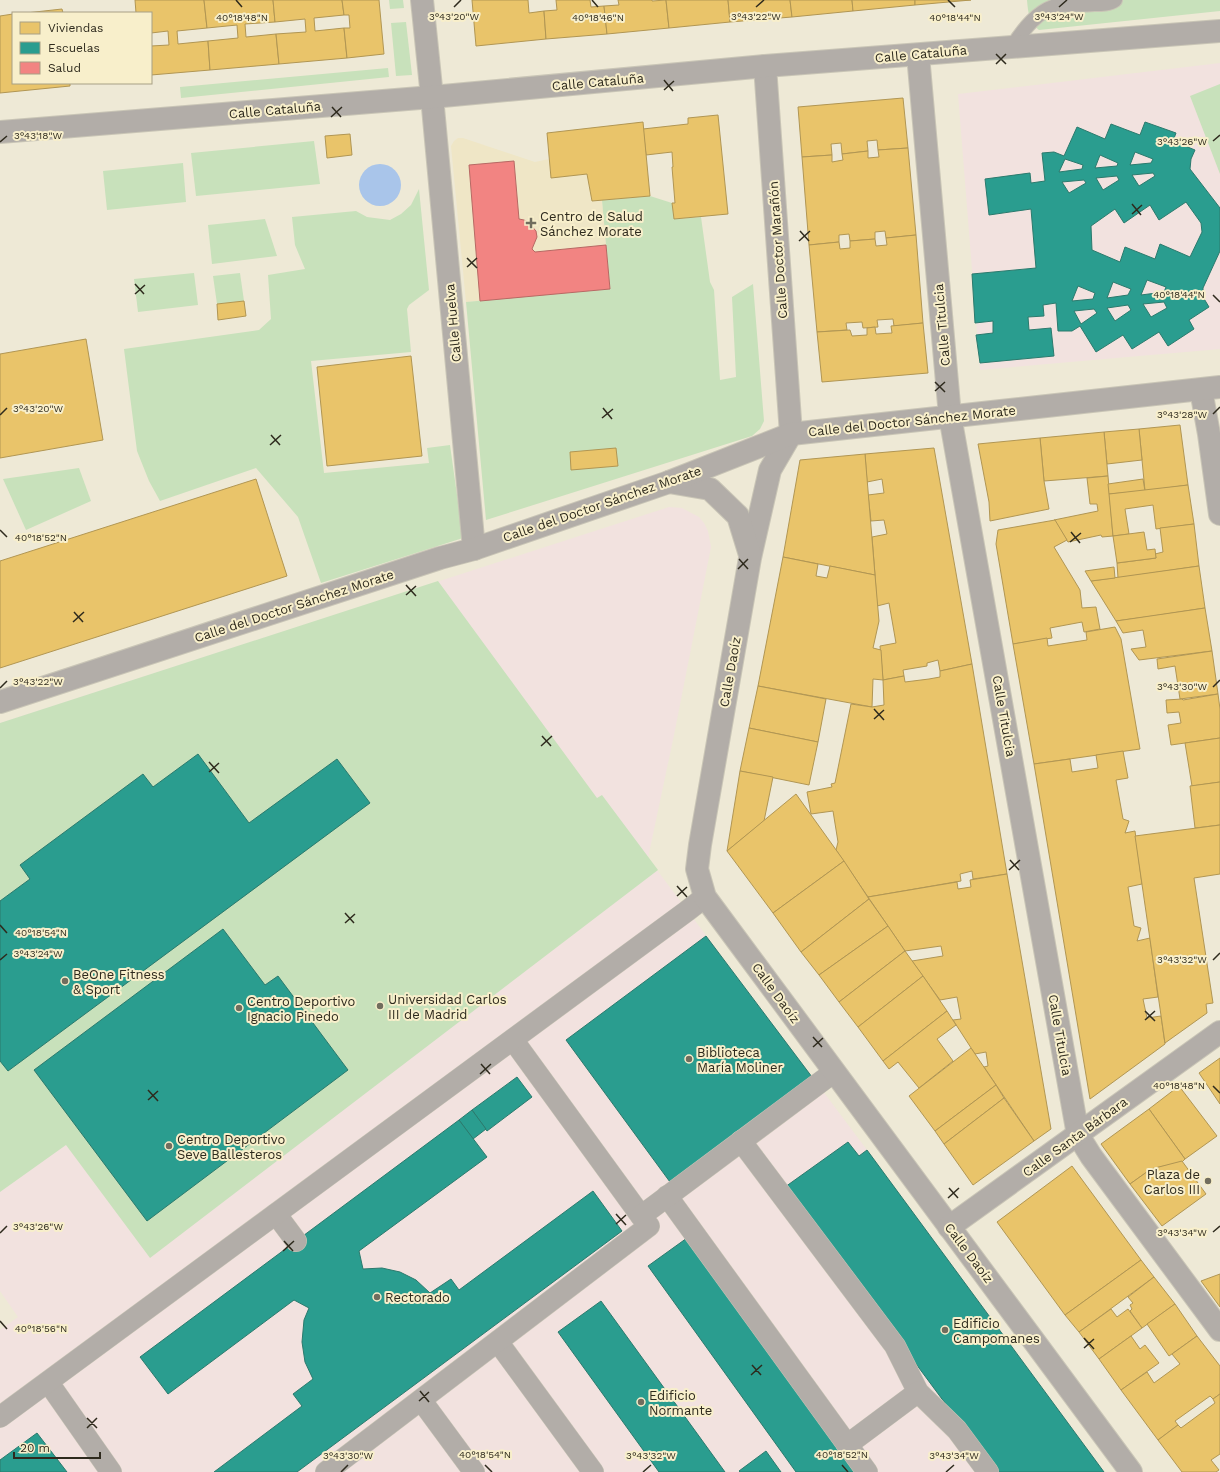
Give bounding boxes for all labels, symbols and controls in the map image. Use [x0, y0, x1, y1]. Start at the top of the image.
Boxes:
text: 3°43'20"W [429, 11, 479, 22]
text: 3°43'22"W [731, 11, 781, 22]
text: 3°43'24"W [1034, 11, 1084, 22]
legend [12, 12, 152, 84]
text: 40°18'48"N [216, 12, 268, 23]
text: 40°18'46"N [572, 12, 624, 23]
text: 40°18'44"N [929, 12, 981, 23]
text: Viviendas [48, 21, 103, 35]
text: Escuelas [48, 41, 100, 55]
street label: Calle Cataluña [874, 42, 968, 65]
text: Salud [48, 61, 81, 75]
street label: Calle Cataluña [551, 70, 645, 93]
street label: Calle Cataluña [228, 98, 322, 121]
text: 3°43'18"W [14, 130, 62, 141]
text: 3°43'26"W [1157, 136, 1207, 147]
street label: Calle Doctor Marañón [766, 181, 790, 319]
place label: Centro de Salud Sánchez Morate [540, 209, 643, 239]
marker: Centro de Salud Sánchez Morate [525, 217, 537, 229]
street label: Calle Huelva [442, 282, 464, 363]
street label: Calle Titulcia [931, 283, 953, 367]
text: 40°18'44"N [1153, 289, 1205, 300]
text: 3°43'20"W [13, 403, 63, 414]
street label: Calle del Doctor Sánchez Morate [807, 403, 1017, 439]
text: 3°43'28"W [1157, 409, 1207, 420]
street label: Calle del Doctor Sánchez Morate [501, 463, 703, 545]
text: 40°18'52"N [15, 532, 67, 543]
street label: Calle del Doctor Sánchez Morate [192, 567, 396, 645]
street label: Calle Daoíz [716, 636, 744, 708]
street label: Calle Titulcia [989, 674, 1019, 759]
text: 3°43'22"W [13, 676, 63, 687]
text: 3°43'30"W [1157, 681, 1207, 692]
text: 40°18'54"N [15, 927, 67, 938]
text: 3°43'24"W [13, 948, 63, 959]
text: 3°43'32"W [1157, 954, 1207, 965]
street label: Calle Daoíz [749, 960, 803, 1026]
place label: BeOne Fitness & Sport [73, 967, 165, 997]
marker: BeOne Fitness & Sport [60, 976, 70, 986]
place label: Universidad Carlos III de Madrid [388, 992, 507, 1022]
street label: Calle Titulcia [1045, 993, 1075, 1078]
place label: Centro Deportivo Ignacio Pinedo [247, 994, 356, 1024]
marker: Universidad Carlos III de Madrid [375, 1001, 385, 1011]
marker: Centro Deportivo Ignacio Pinedo [234, 1003, 244, 1013]
place label: Biblioteca María Moliner [697, 1045, 783, 1075]
marker: Biblioteca María Moliner [684, 1054, 694, 1064]
text: 40°18'48"N [1153, 1080, 1205, 1091]
street label: Calle Santa Bárbara [1020, 1094, 1131, 1180]
place label: Centro Deportivo Seve Ballesteros [177, 1132, 286, 1162]
marker: Centro Deportivo Seve Ballesteros [164, 1141, 174, 1151]
place label: Plaza de Carlos III [1144, 1167, 1200, 1197]
marker: Plaza de Carlos III [1203, 1176, 1213, 1186]
street label: Calle Daoíz [942, 1220, 996, 1286]
text: 3°43'26"W [13, 1221, 63, 1232]
text: 3°43'34"W [1157, 1227, 1207, 1238]
place label: Rectorado [385, 1290, 450, 1305]
marker: Rectorado [372, 1292, 382, 1302]
place label: Edificio Campomanes [953, 1316, 1040, 1346]
text: 40°18'56"N [15, 1323, 67, 1334]
marker: Edificio Campomanes [940, 1325, 950, 1335]
place label: Edificio Normante [649, 1388, 712, 1418]
marker: Edificio Normante [636, 1397, 646, 1407]
scale bar [14, 1434, 100, 1460]
text: 20 m [20, 1441, 50, 1455]
text: 40°18'54"N [459, 1449, 511, 1460]
text: 40°18'52"N [816, 1449, 868, 1460]
text: 3°43'30"W [323, 1450, 373, 1461]
text: 3°43'32"W [626, 1450, 676, 1461]
text: 3°43'34"W [929, 1450, 979, 1461]

